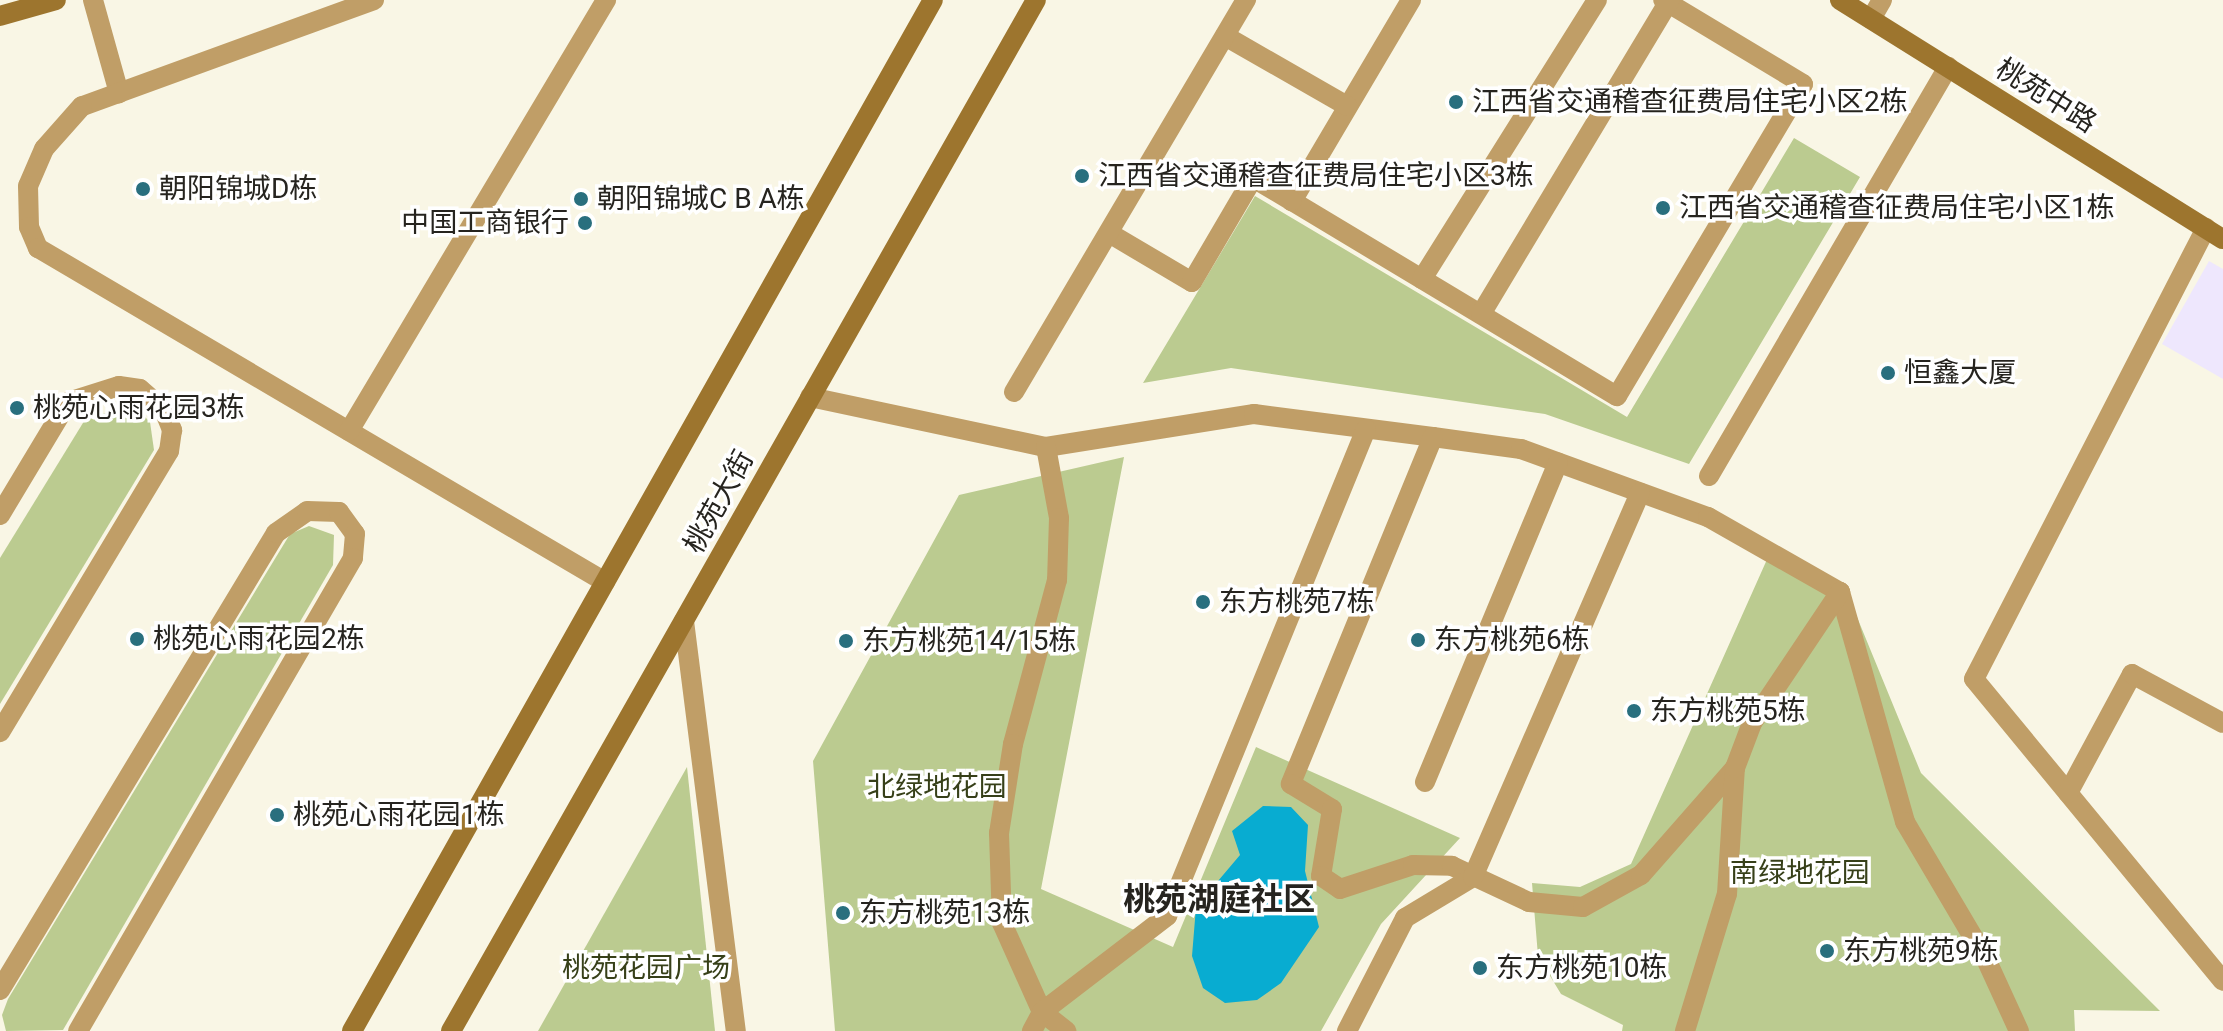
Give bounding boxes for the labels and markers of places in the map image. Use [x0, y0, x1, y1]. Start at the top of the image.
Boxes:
place label: 江西省交通稽查征费局住宅小区2栋 [1472, 85, 1908, 119]
marker: 江西省交通稽查征费局住宅小区2栋 [1447, 93, 1465, 111]
place label: 江西省交通稽查征费局住宅小区3栋 [1098, 159, 1534, 193]
marker: 江西省交通稽查征费局住宅小区3栋 [1073, 167, 1091, 185]
place label: 朝阳锦城D栋 [159, 172, 317, 206]
marker: 朝阳锦城D栋 [134, 180, 152, 198]
place label: 朝阳锦城C B A栋 [597, 182, 805, 216]
marker: 朝阳锦城C B A栋 [572, 190, 590, 208]
place label: 江西省交通稽查征费局住宅小区1栋 [1679, 191, 2115, 225]
marker: 江西省交通稽查征费局住宅小区1栋 [1654, 199, 1672, 217]
place label: 中国工商银行 [401, 206, 569, 240]
marker: 中国工商银行 [576, 214, 594, 232]
place label: 恒鑫大厦 [1904, 356, 2016, 390]
marker: 恒鑫大厦 [1879, 364, 1897, 382]
place label: 桃苑心雨花园3栋 [33, 391, 245, 425]
marker: 桃苑心雨花园3栋 [8, 399, 26, 417]
place label: 东方桃苑7栋 [1219, 585, 1375, 619]
marker: 东方桃苑7栋 [1194, 593, 1212, 611]
place label: 桃苑心雨花园2栋 [153, 622, 365, 656]
place label: 东方桃苑6栋 [1434, 623, 1590, 657]
place label: 东方桃苑14/15栋 [862, 624, 1076, 658]
marker: 桃苑心雨花园2栋 [128, 630, 146, 648]
marker: 东方桃苑6栋 [1409, 631, 1427, 649]
marker: 东方桃苑14/15栋 [837, 632, 855, 650]
place label: 东方桃苑5栋 [1650, 694, 1806, 728]
marker: 东方桃苑5栋 [1625, 702, 1643, 720]
place label: 桃苑心雨花园1栋 [293, 798, 505, 832]
marker: 桃苑心雨花园1栋 [268, 806, 286, 824]
place label: 东方桃苑13栋 [859, 896, 1030, 930]
marker: 东方桃苑13栋 [834, 904, 852, 922]
place label: 东方桃苑9栋 [1843, 934, 1999, 968]
marker: 东方桃苑9栋 [1818, 942, 1836, 960]
place label: 东方桃苑10栋 [1496, 951, 1667, 985]
marker: 东方桃苑10栋 [1471, 959, 1489, 977]

